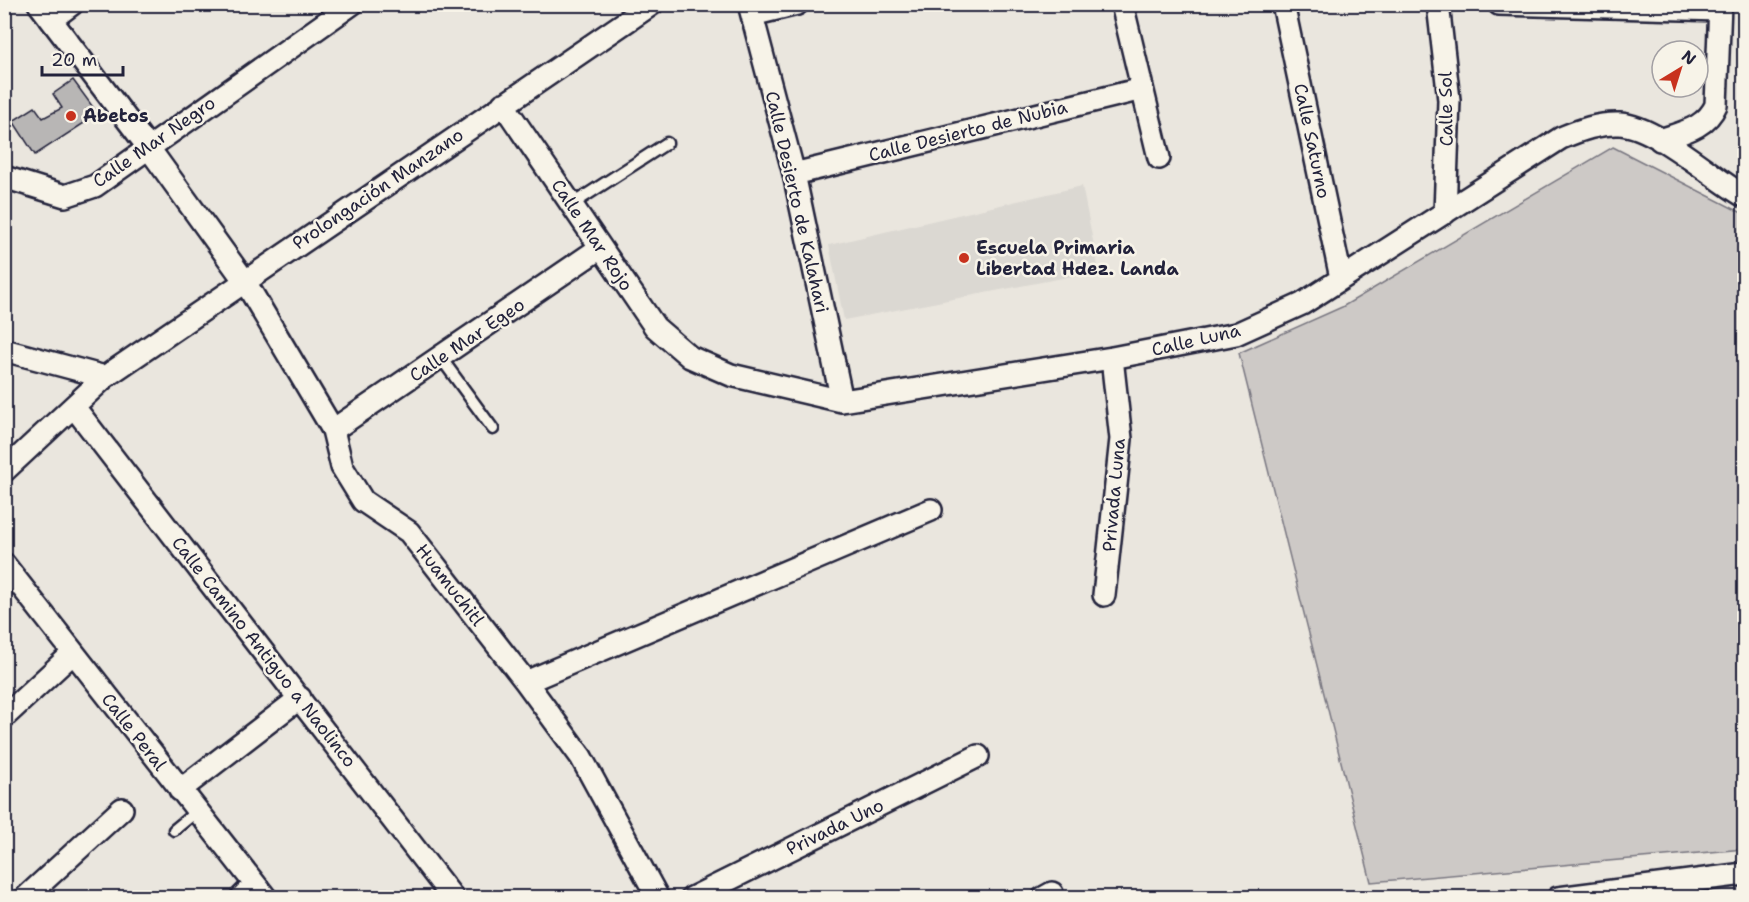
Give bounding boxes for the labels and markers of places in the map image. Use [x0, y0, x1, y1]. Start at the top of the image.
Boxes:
place label: Abetos [83, 104, 149, 128]
marker: Abetos [64, 109, 78, 123]
place label: Escuela Primaria Libertad Hdez. Landa [976, 236, 1179, 281]
marker: Escuela Primaria Libertad Hdez. Landa [957, 251, 971, 265]

